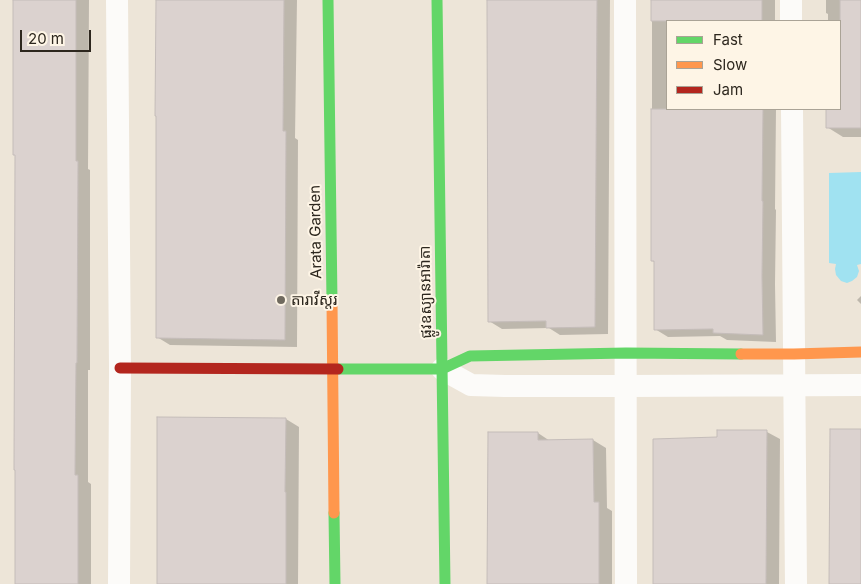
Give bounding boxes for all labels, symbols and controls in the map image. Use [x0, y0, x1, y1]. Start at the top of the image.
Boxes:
scale bar [22, 20, 94, 52]
legend [666, 20, 841, 110]
text: 20 m [28, 29, 64, 48]
text: Fast [713, 30, 743, 49]
text: Slow [713, 55, 747, 74]
text: Jam [713, 80, 743, 99]
street label: Arata Garden [306, 185, 326, 279]
street label: ផ្លូវឧស្យានអារ៉ាតា [416, 245, 436, 339]
place label: តារាវីស្តរ [291, 291, 337, 309]
marker: តារាវីស្តរ [275, 294, 287, 306]

